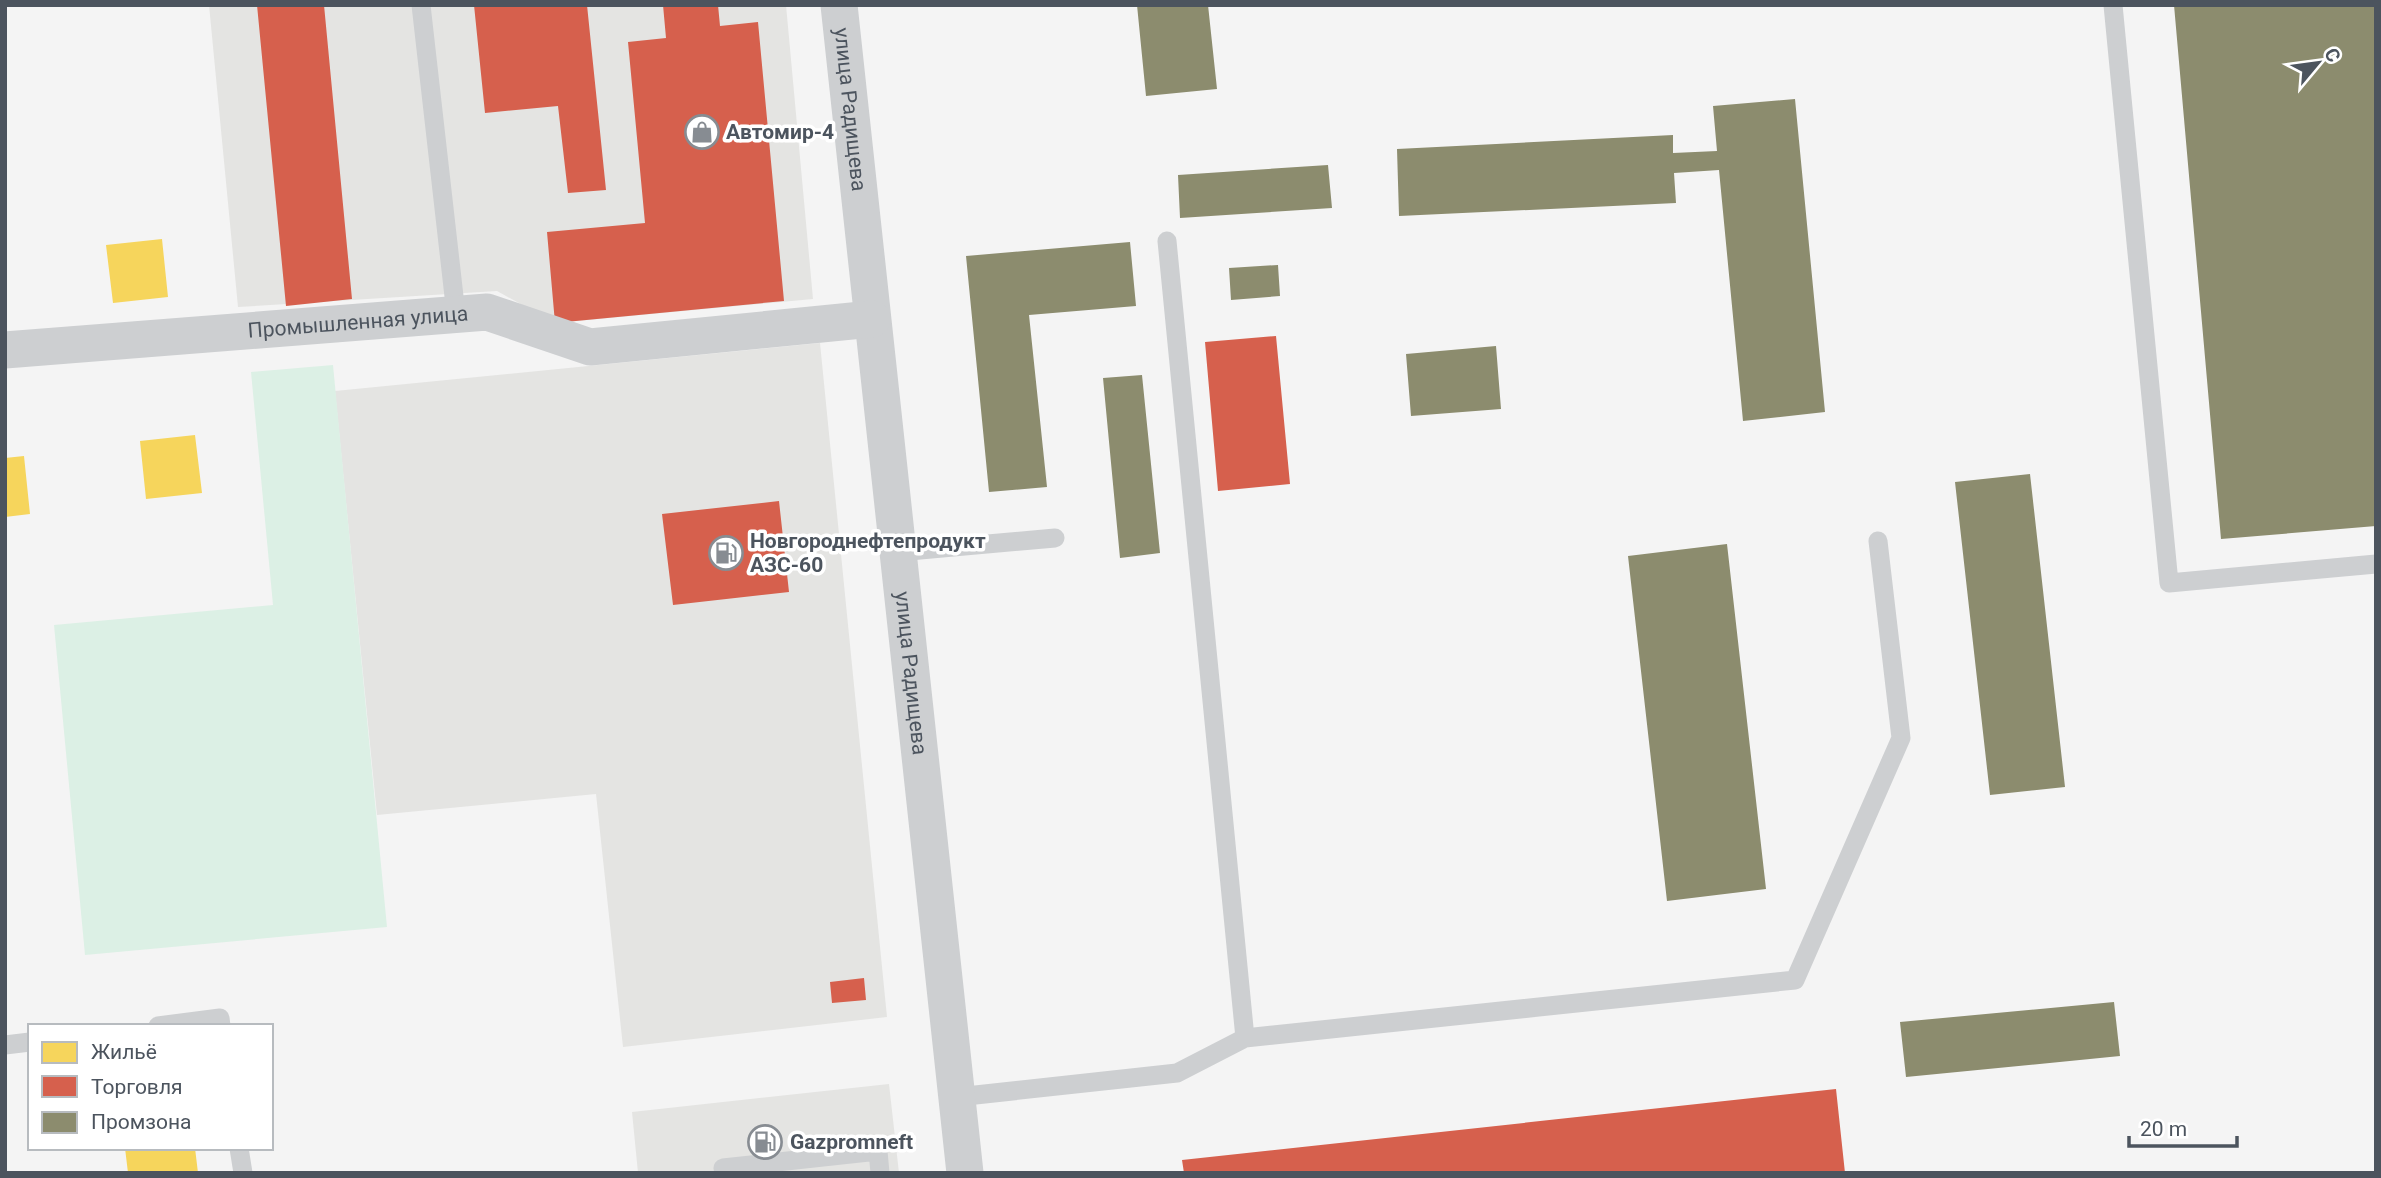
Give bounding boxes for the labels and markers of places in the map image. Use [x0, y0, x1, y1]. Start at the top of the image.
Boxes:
shop icon: Автомир-4 [683, 113, 721, 151]
place label: Автомир-4 [726, 120, 834, 144]
place label: Новгороднефтепродукт АЗС-60 [750, 529, 986, 577]
fuel station icon: Новгороднефтепродукт АЗС-60 [707, 534, 745, 572]
fuel station icon: Gazpromneft [746, 1123, 784, 1161]
place label: Gazpromneft [790, 1130, 913, 1154]

